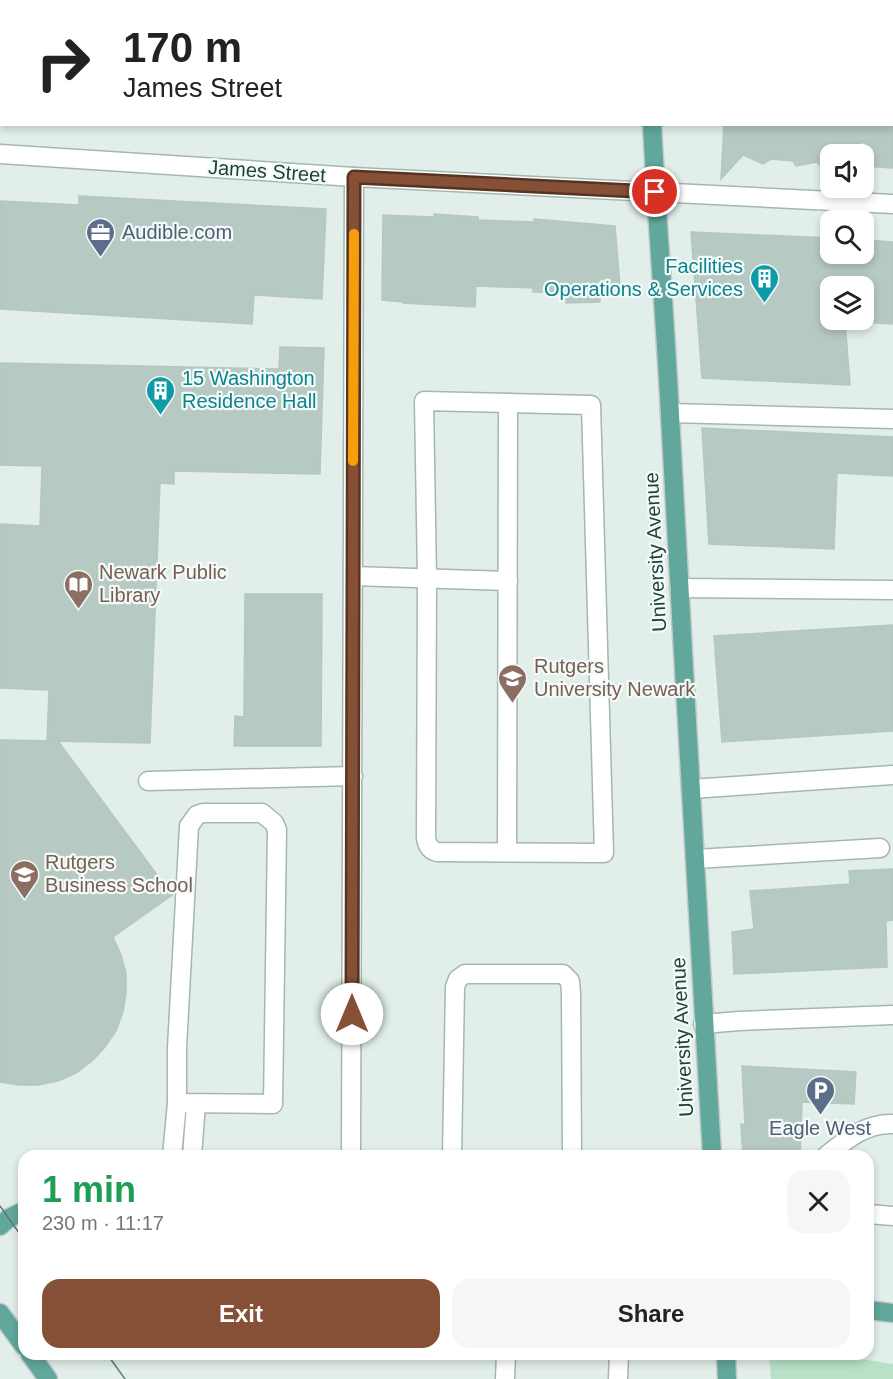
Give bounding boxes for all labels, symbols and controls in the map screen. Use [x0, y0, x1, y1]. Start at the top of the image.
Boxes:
icon: right [24, 24, 102, 102]
text: 170 m [123, 24, 242, 71]
text: James Street [123, 73, 282, 103]
map controls [820, 144, 874, 330]
button: sound [820, 144, 874, 198]
street label: James Street [207, 156, 327, 186]
pin [629, 166, 680, 217]
icon: arrive [638, 175, 671, 208]
button: search [820, 210, 874, 264]
office icon: Audible.com [85, 216, 117, 258]
place label: Audible.com [122, 221, 232, 243]
place label: Facilities Operations & Services [544, 255, 743, 300]
building icon: Facilities Operations & Services [748, 262, 780, 304]
button: layers [820, 276, 874, 330]
place label: 15 Washington Residence Hall [182, 367, 317, 412]
building icon: 15 Washington Residence Hall [145, 374, 177, 416]
street label: University Avenue [640, 472, 670, 632]
place label: Newark Public Library [99, 561, 227, 606]
library icon: Newark Public Library [62, 568, 94, 610]
place label: Rutgers University Newark [534, 655, 696, 700]
school or university icon: Rutgers University Newark [497, 662, 529, 704]
place label: Rutgers Business School [45, 851, 193, 896]
school or university icon: Rutgers Business School [8, 858, 40, 900]
street label: University Avenue [667, 957, 697, 1117]
position arrow [320, 982, 384, 1046]
parking icon: Eagle West [804, 1074, 836, 1116]
place label: Eagle West [769, 1117, 871, 1139]
text: 1 min [42, 1169, 136, 1210]
button: close [787, 1170, 850, 1233]
text: 230 m · 11:17 [42, 1212, 164, 1234]
button: Exit [42, 1279, 440, 1348]
button: Share [452, 1279, 850, 1348]

